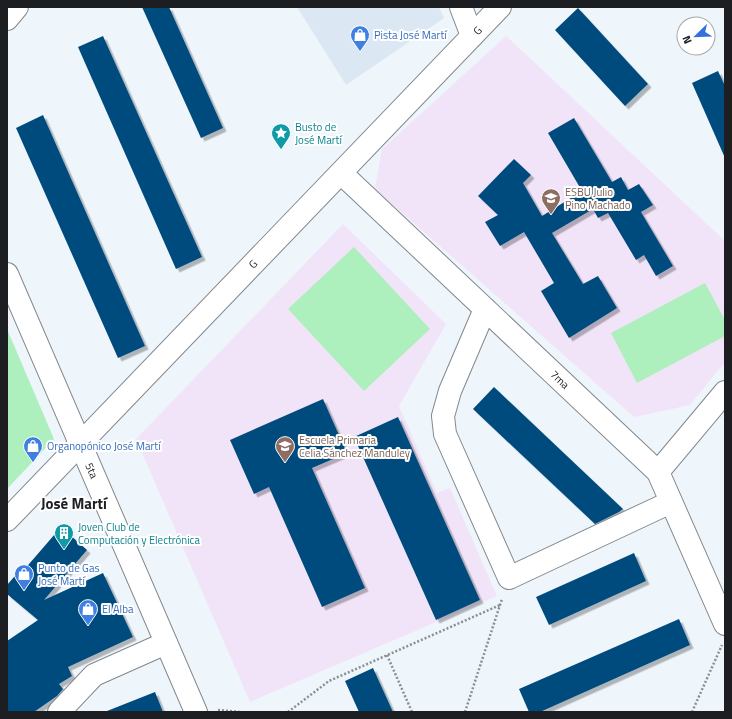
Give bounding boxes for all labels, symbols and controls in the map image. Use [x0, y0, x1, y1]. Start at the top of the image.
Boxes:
north arrow [676, 16, 716, 56]
street label: G [469, 22, 486, 38]
shop icon: Pista José Martí [349, 24, 371, 52]
place label: Pista José Martí [374, 27, 448, 43]
text: N [678, 33, 696, 47]
place label: Busto de José Martí [295, 119, 343, 148]
place icon: Busto de José Martí [270, 122, 292, 150]
place label: ESBU Julio Pino Machado [565, 184, 631, 213]
school or university icon: ESBU Julio Pino Machado [540, 187, 562, 215]
street label: G [245, 256, 261, 272]
street label: 7ma [547, 367, 573, 393]
place label: Escuela Primaria Celia Sánchez Manduley [299, 432, 411, 461]
shop icon: Organopónico José Martí [22, 435, 44, 463]
school or university icon: Escuela Primaria Celia Sánchez Manduley [274, 435, 296, 463]
place label: Organopónico José Martí [47, 438, 162, 454]
street label: 5ta [81, 460, 102, 481]
district label: José Martí [41, 492, 108, 515]
place label: Joven Club de Computación y Electrónica [78, 519, 200, 548]
building icon: Joven Club de Computación y Electrónica [53, 522, 75, 550]
place label: Punto de Gas José Martí [38, 560, 100, 589]
shop icon: Punto de Gas José Martí [13, 563, 35, 591]
shop icon: El Alba [77, 598, 99, 626]
place label: El Alba [102, 601, 134, 617]

